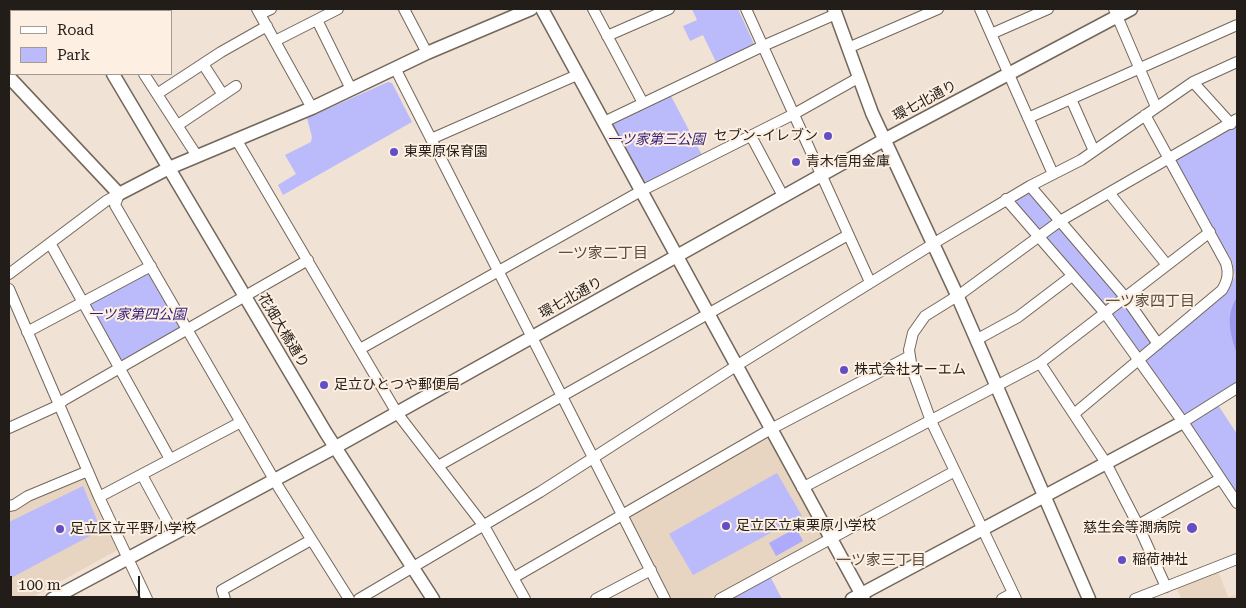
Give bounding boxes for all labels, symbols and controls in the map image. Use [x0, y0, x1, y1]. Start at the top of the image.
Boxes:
legend [10, 10, 172, 75]
text: Road [57, 21, 94, 39]
text: Park [57, 46, 90, 64]
street label: 環七北通り [890, 77, 960, 125]
place label: セブン-イレブン [714, 128, 818, 144]
marker: セブン-イレブン [822, 130, 834, 142]
park label: 一ツ家第三公園 [607, 132, 705, 148]
place label: 東栗原保育園 [404, 144, 488, 160]
marker: 東栗原保育園 [388, 146, 400, 158]
place label: 青木信用金庫 [806, 154, 890, 170]
marker: 青木信用金庫 [790, 156, 802, 168]
district label: 一ツ家二丁目 [558, 245, 648, 263]
street label: 環七北通り [536, 274, 606, 322]
street label: 花畑大橋通り [254, 291, 312, 371]
district label: 一ツ家四丁目 [1105, 293, 1195, 311]
park label: 一ツ家第四公園 [88, 307, 186, 323]
place label: 株式会社オーエム [854, 362, 966, 378]
marker: 株式会社オーエム [838, 364, 850, 376]
place label: 足立ひとつや郵便局 [334, 377, 460, 393]
marker: 足立ひとつや郵便局 [318, 379, 330, 391]
place label: 足立区立東栗原小学校 [736, 518, 876, 534]
marker: 足立区立東栗原小学校 [720, 520, 732, 532]
place label: 慈生会等潤病院 [1083, 520, 1181, 536]
place label: 足立区立平野小学校 [70, 521, 196, 537]
marker: 慈生会等潤病院 [1185, 521, 1199, 535]
marker: 足立区立平野小学校 [54, 523, 66, 535]
district label: 一ツ家三丁目 [836, 552, 926, 570]
place label: 稲荷神社 [1132, 552, 1188, 568]
marker: 稲荷神社 [1116, 554, 1128, 566]
scale bar [12, 566, 142, 598]
text: 100 m [18, 576, 61, 594]

